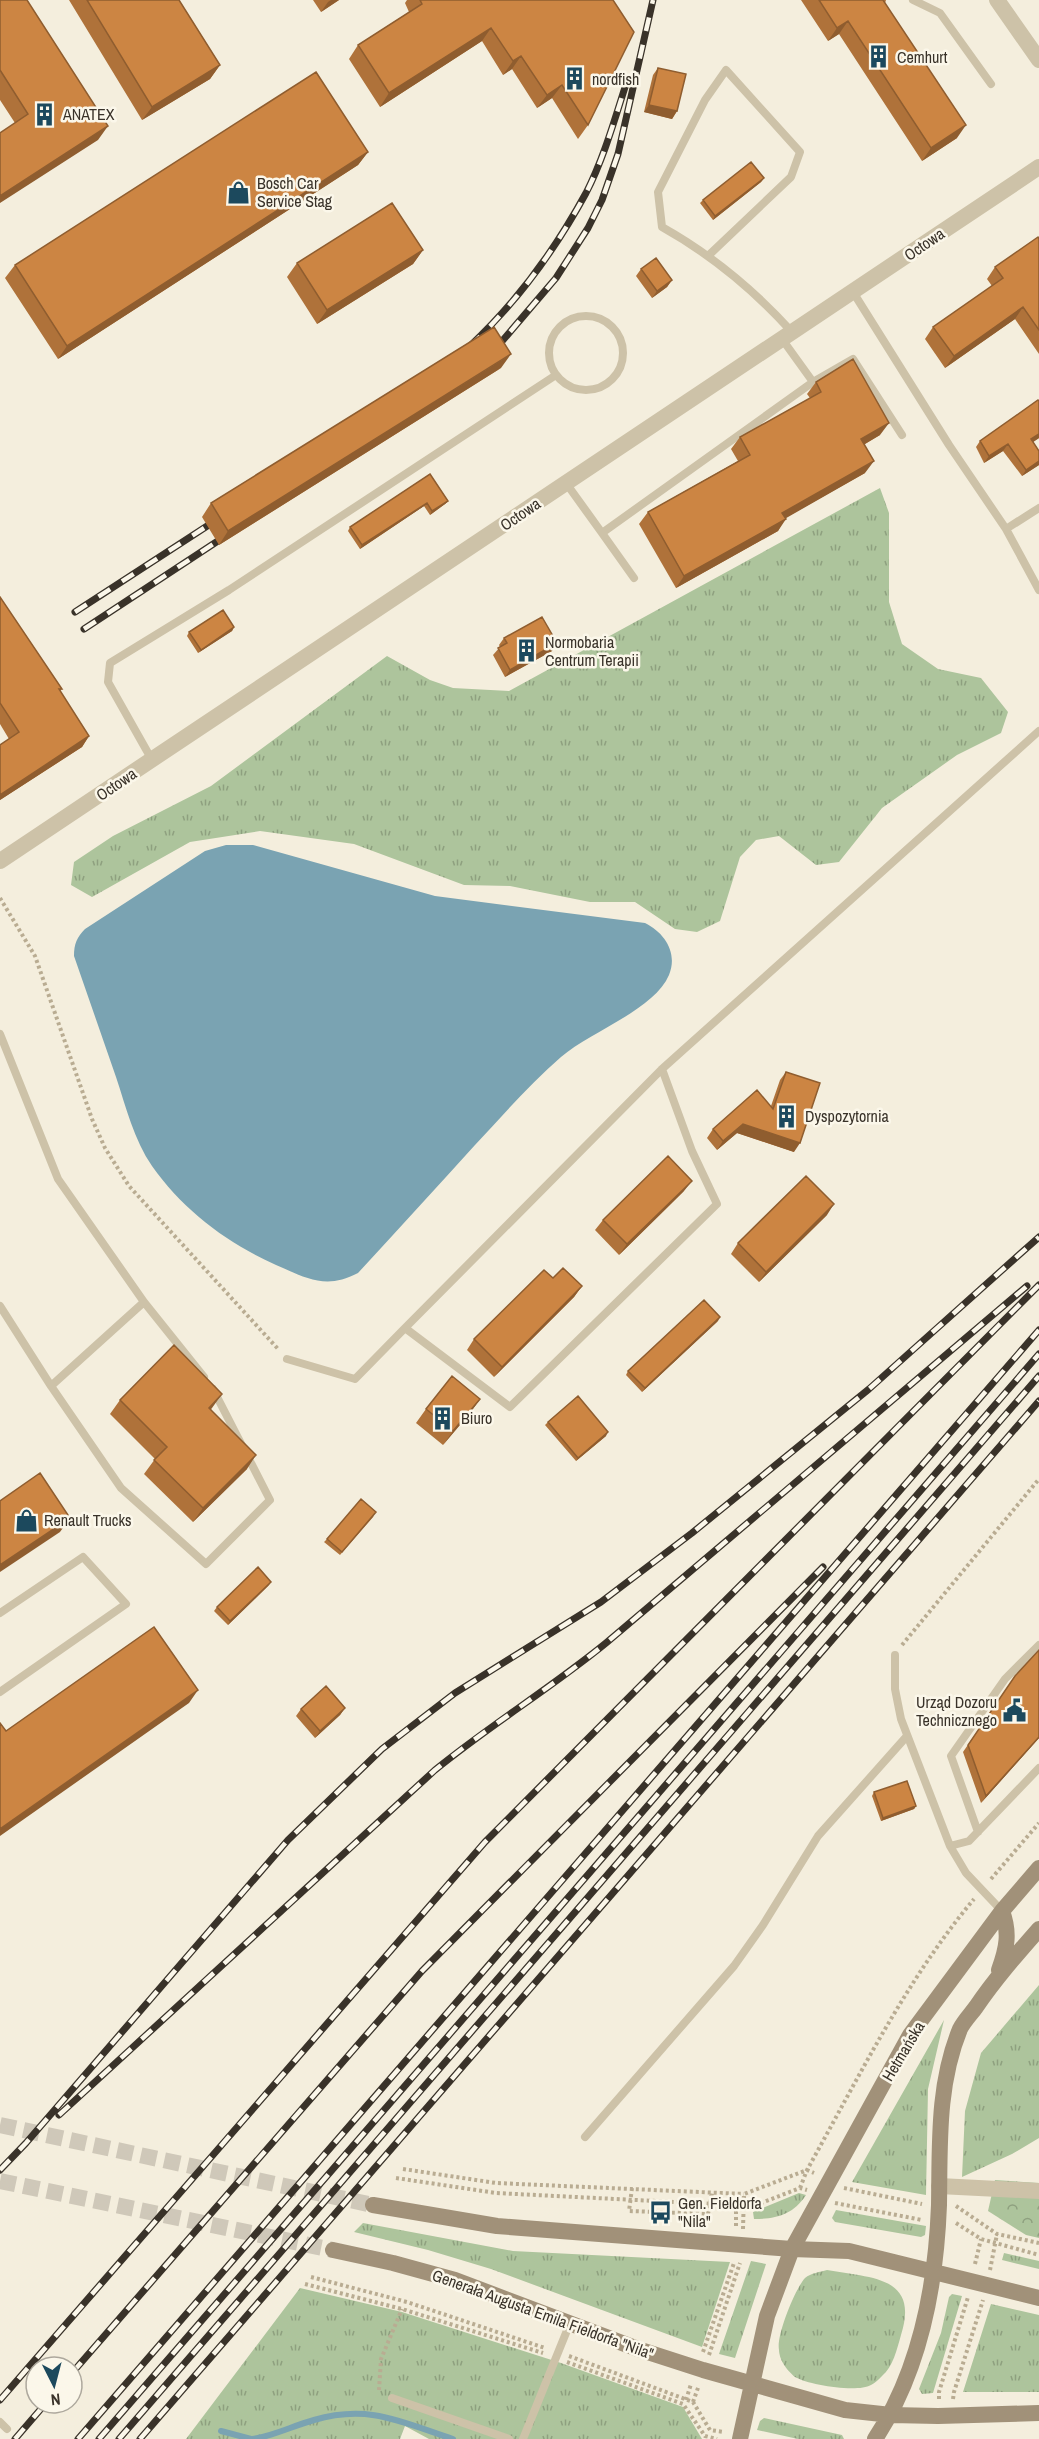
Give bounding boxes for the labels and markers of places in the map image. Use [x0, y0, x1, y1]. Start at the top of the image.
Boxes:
building icon: Cemhurt [866, 44, 892, 70]
place label: Cemhurt [897, 46, 948, 68]
building icon: nordfish [561, 66, 587, 92]
place label: nordfish [592, 68, 639, 90]
building icon: ANATEX [32, 101, 58, 127]
place label: ANATEX [62, 103, 115, 125]
place label: Bosch Car Service Stag [257, 172, 333, 212]
shop icon: Bosch Car Service Stag [226, 179, 252, 205]
place label: Normobaria Centrum Terapii [545, 631, 639, 671]
building icon: Normobaria Centrum Terapii [514, 638, 540, 664]
building icon: Dyspozytornia [774, 1103, 800, 1129]
place label: Dyspozytornia [805, 1105, 890, 1127]
building icon: Biuro [430, 1405, 456, 1431]
place label: Biuro [461, 1407, 492, 1429]
shop icon: Renault Trucks [13, 1507, 39, 1533]
place label: Renault Trucks [44, 1509, 132, 1531]
place label: Urząd Dozoru Technicznego [916, 1691, 997, 1731]
public building icon: Urząd Dozoru Technicznego [1002, 1698, 1028, 1724]
place label: Gen. Fieldorfa "Nila" [678, 2192, 763, 2232]
bus stop icon: Gen. Fieldorfa "Nila" [647, 2199, 673, 2225]

